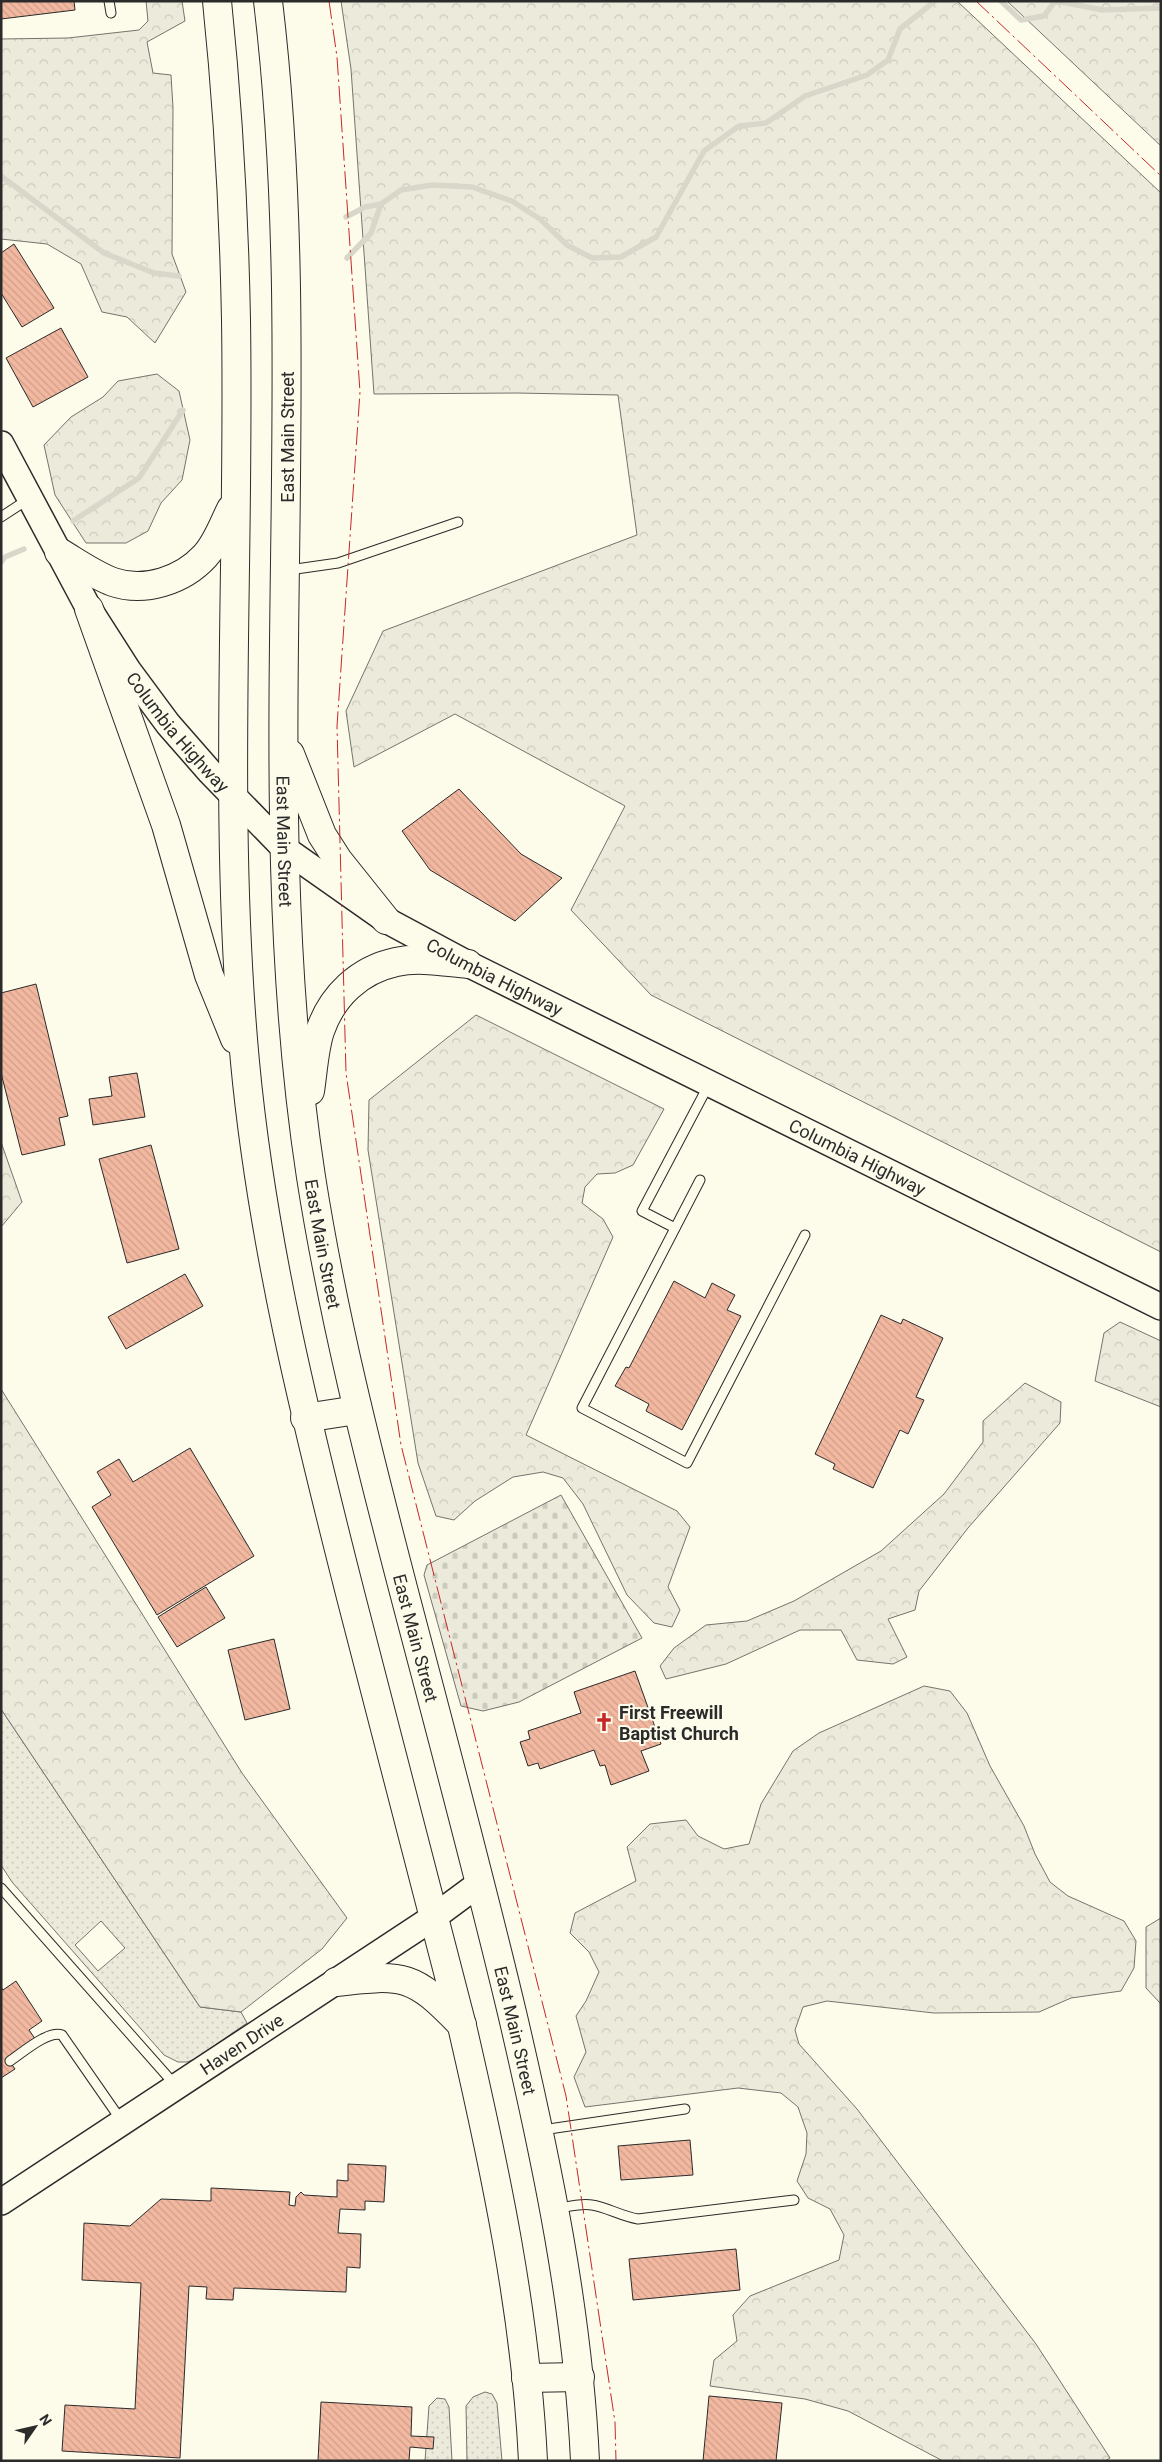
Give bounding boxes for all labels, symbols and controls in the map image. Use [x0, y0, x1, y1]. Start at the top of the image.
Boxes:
street label: East Main Street [277, 371, 298, 503]
street label: Columbia Highway [122, 667, 234, 797]
street label: East Main Street [273, 775, 297, 908]
street label: Columbia Highway [423, 933, 567, 1020]
street label: Columbia Highway [786, 1114, 930, 1200]
street label: East Main Street [301, 1178, 346, 1311]
street label: East Main Street [389, 1572, 443, 1704]
place label: First Freewill Baptist Church [619, 1702, 739, 1744]
church icon: First Freewill Baptist Church [593, 1711, 615, 1733]
street label: East Main Street [491, 1964, 541, 2097]
street label: Haven Drive [196, 2009, 287, 2079]
north arrow [10, 2402, 60, 2452]
text: N [36, 2411, 55, 2428]

